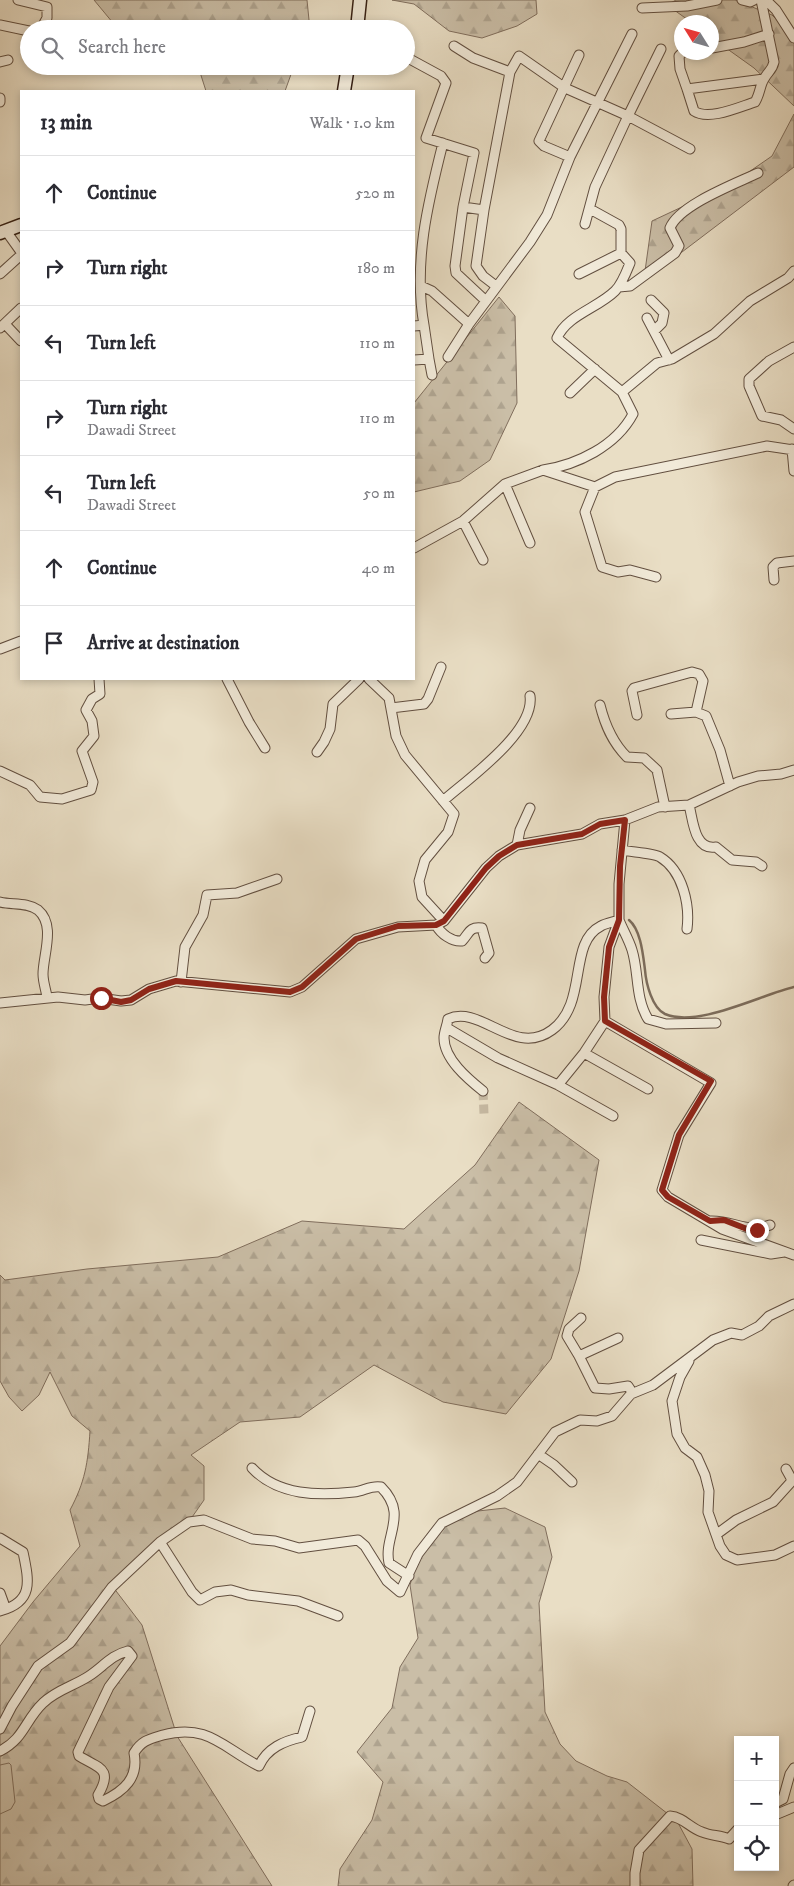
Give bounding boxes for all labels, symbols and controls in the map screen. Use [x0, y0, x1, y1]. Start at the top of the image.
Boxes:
north arrow [674, 15, 719, 60]
search box [20, 20, 415, 75]
icon: search [38, 34, 66, 62]
text: Search here [78, 36, 166, 59]
text: 13 min [40, 110, 92, 136]
text: Walk · 1.0 km [309, 113, 395, 133]
icon: ahead [40, 179, 68, 207]
text: Continue [87, 182, 157, 205]
text: 520 m [355, 183, 395, 203]
icon: right [40, 254, 68, 282]
text: Turn right [87, 257, 167, 280]
text: 180 m [357, 258, 395, 278]
icon: left [40, 329, 68, 357]
text: Turn left [87, 332, 156, 355]
text: 110 m [359, 333, 395, 353]
text: Turn right [87, 397, 167, 420]
icon: right [40, 404, 68, 432]
text: 110 m [359, 408, 395, 428]
text: Dawadi Street [87, 420, 176, 440]
text: Turn left [87, 472, 156, 495]
icon: left [40, 479, 68, 507]
text: 50 m [363, 483, 395, 503]
text: Dawadi Street [87, 495, 176, 515]
icon: ahead [40, 554, 68, 582]
text: Continue [87, 557, 157, 580]
text: 40 m [362, 558, 395, 578]
icon: arrive [40, 629, 68, 657]
text: Arrive at destination [87, 632, 239, 655]
route start [90, 987, 113, 1010]
route end [746, 1219, 769, 1242]
map controls [734, 1736, 779, 1871]
button: + [734, 1736, 779, 1781]
button: − [734, 1781, 779, 1826]
button: locate [734, 1826, 779, 1871]

